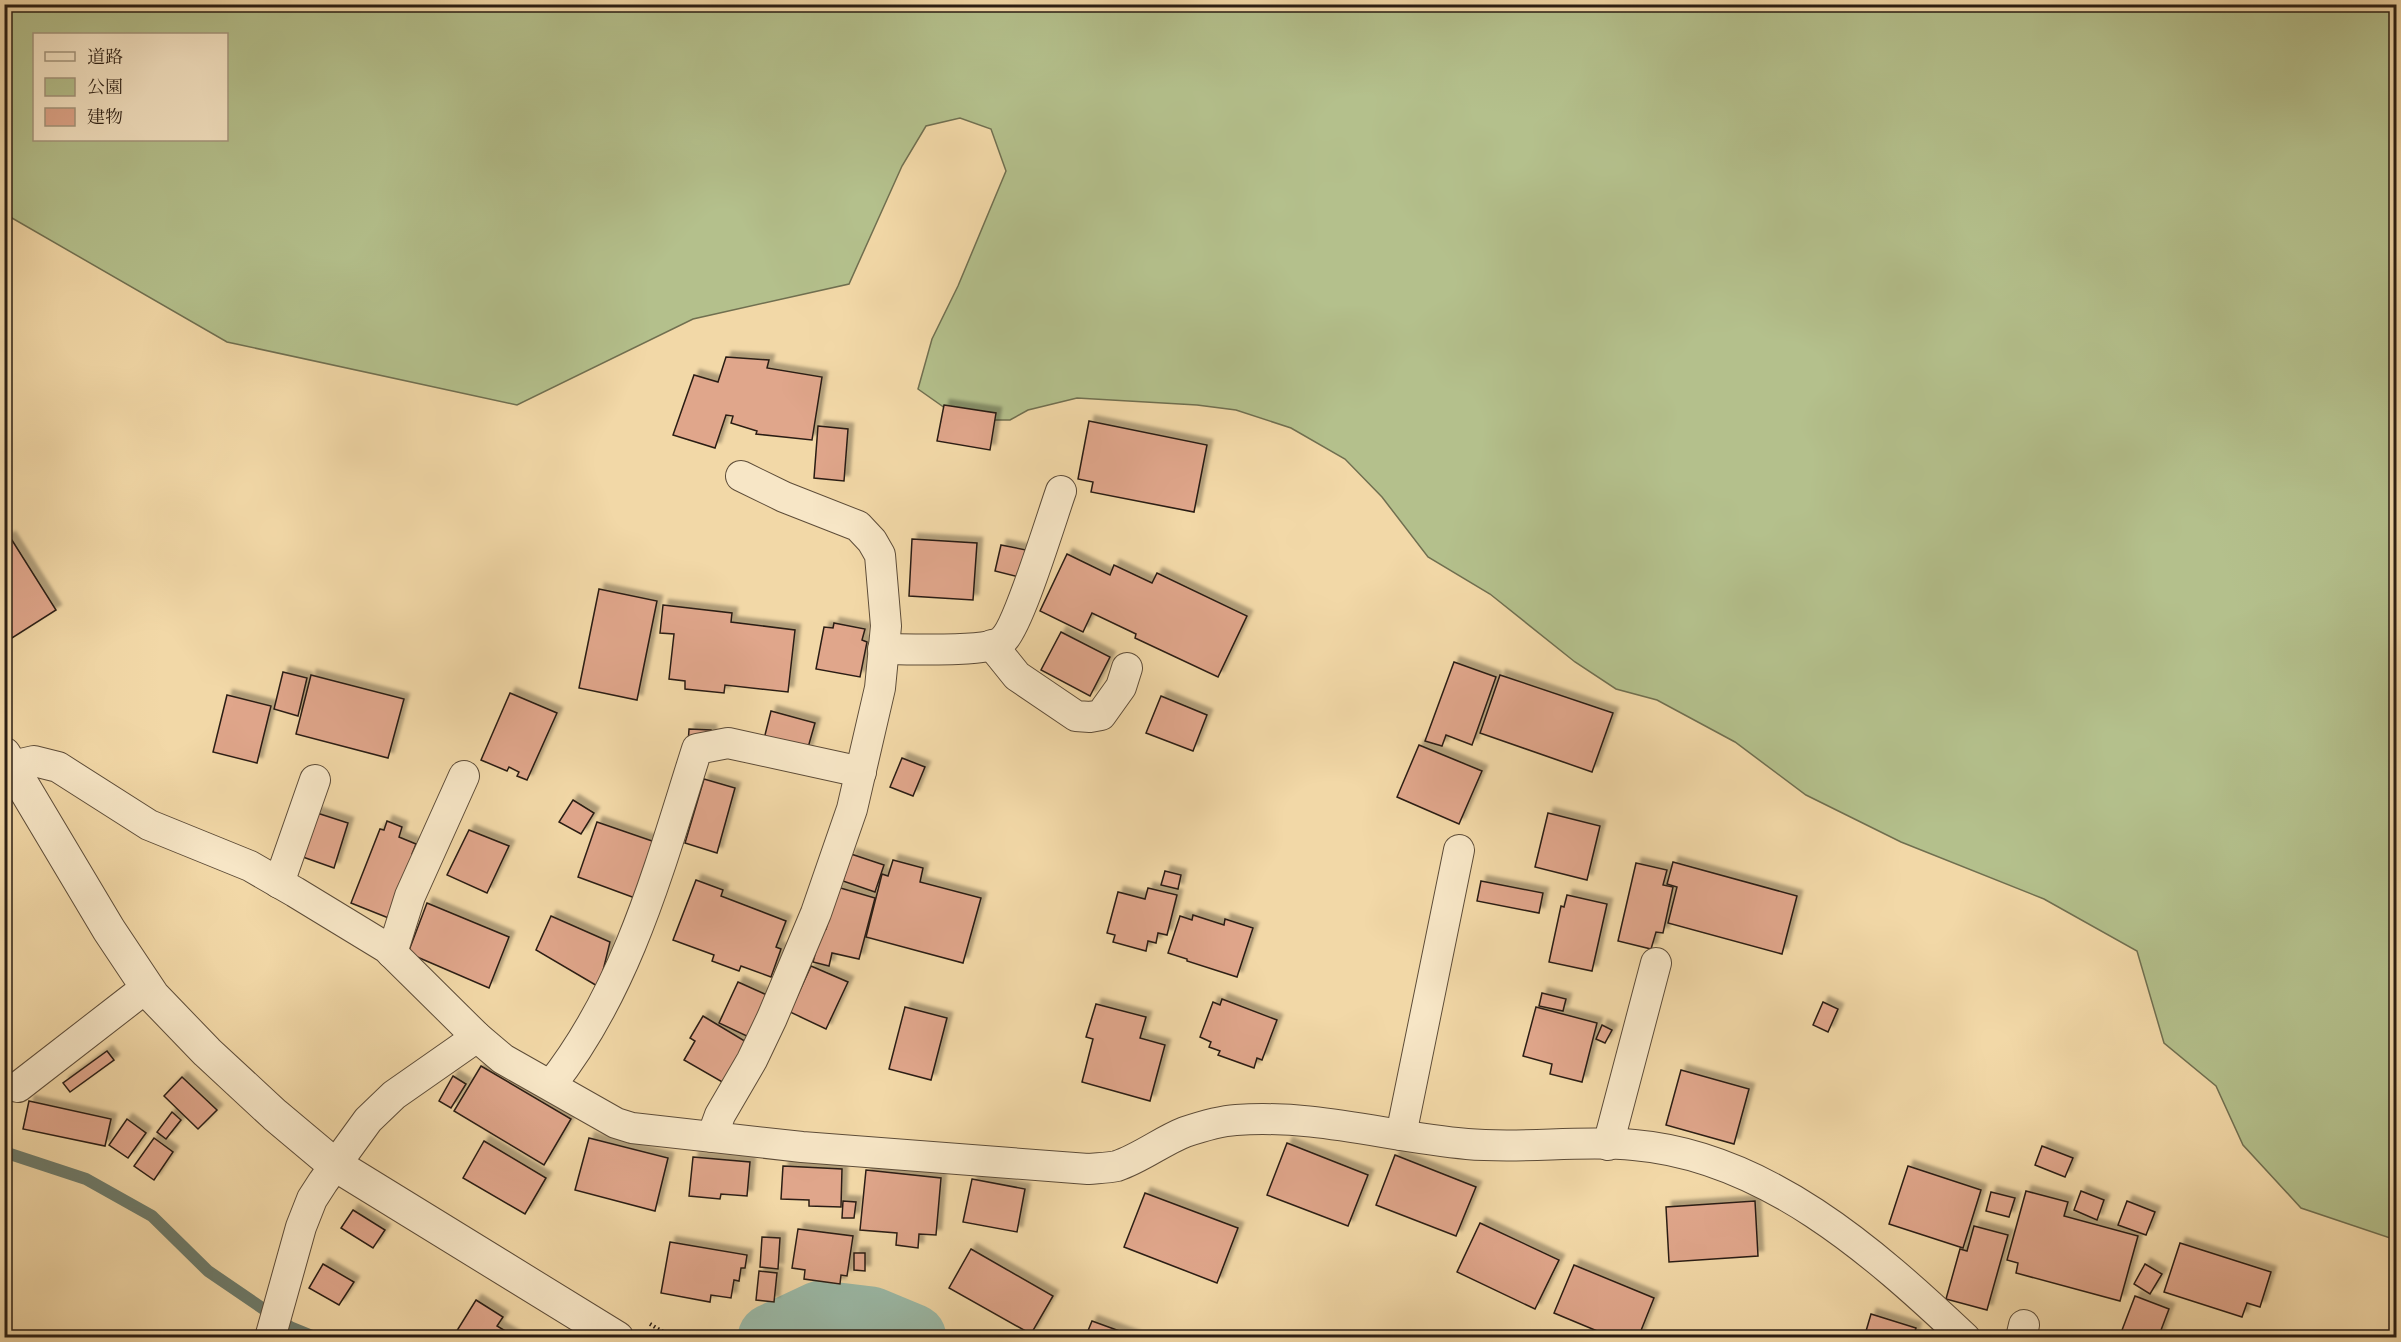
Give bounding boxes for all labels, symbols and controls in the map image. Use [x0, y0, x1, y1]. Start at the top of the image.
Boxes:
legend [33, 33, 228, 141]
text: 道路 [87, 46, 123, 72]
text: 公園 [87, 76, 123, 102]
text: 建物 [87, 106, 123, 132]

